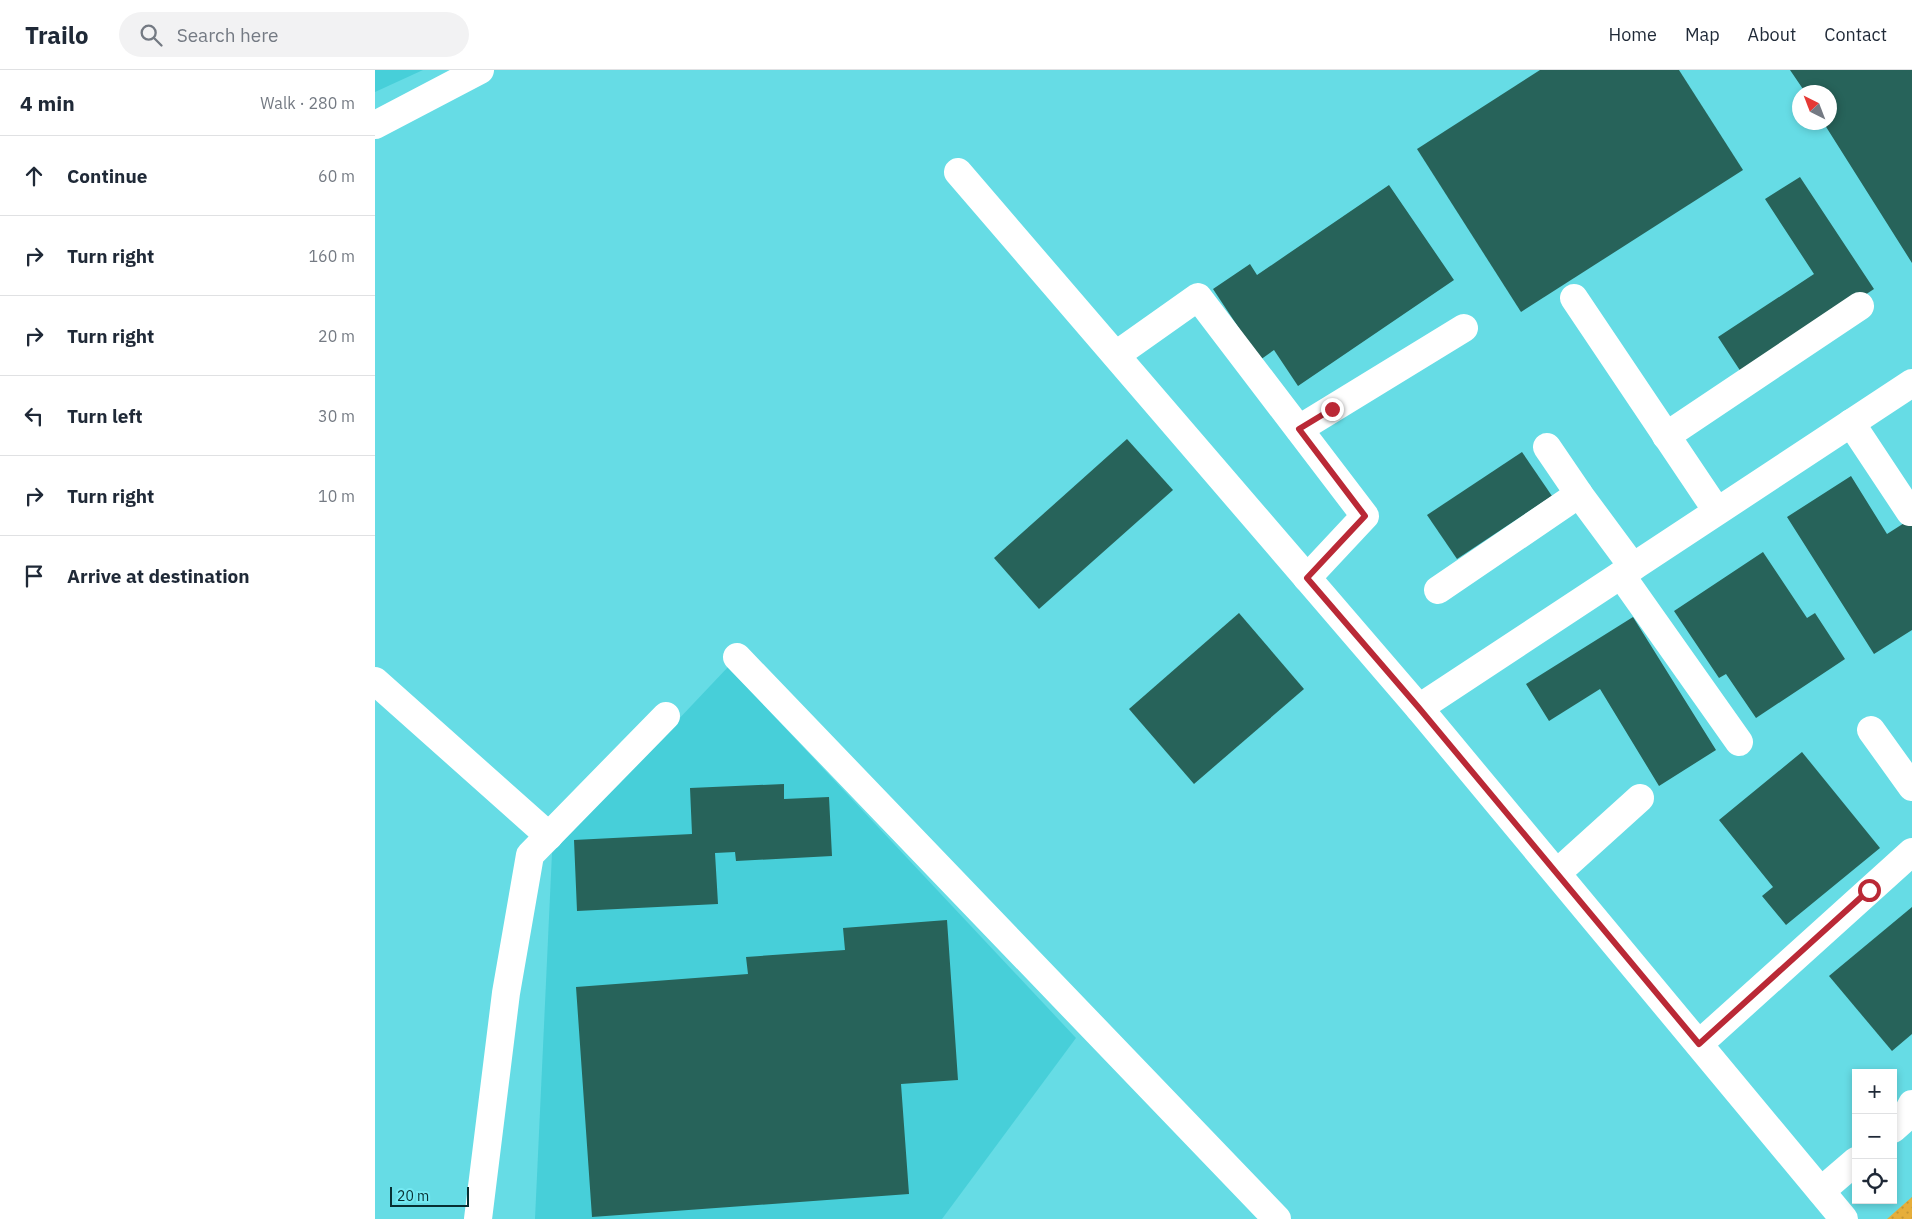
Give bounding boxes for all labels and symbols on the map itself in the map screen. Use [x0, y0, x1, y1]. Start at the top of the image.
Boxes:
north arrow [1792, 85, 1837, 130]
route end [1321, 398, 1344, 421]
route start [1858, 879, 1881, 902]
scale bar [390, 1184, 469, 1207]

